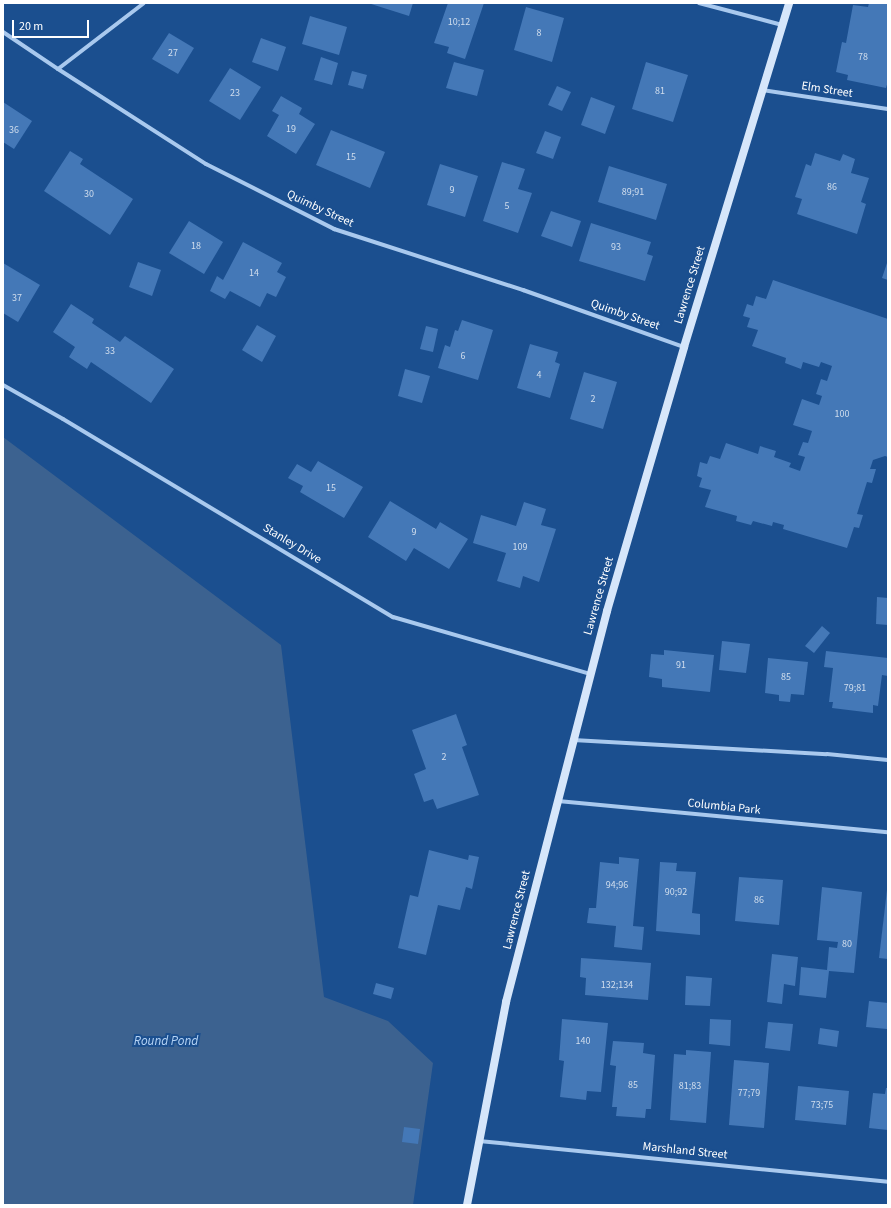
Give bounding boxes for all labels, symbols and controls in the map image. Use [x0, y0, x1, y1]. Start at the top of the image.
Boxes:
scale bar [14, 12, 91, 38]
house number: 10;12 [448, 17, 470, 29]
text: 20 m [19, 18, 43, 35]
house number: 8 [537, 28, 541, 40]
house number: 27 [168, 48, 178, 60]
house number: 78 [858, 52, 868, 64]
street label: Elm Street [800, 79, 854, 101]
house number: 81 [655, 86, 665, 98]
house number: 23 [230, 88, 240, 100]
house number: 19 [286, 124, 296, 136]
house number: 36 [9, 125, 19, 137]
house number: 15 [346, 152, 356, 164]
house number: 86 [827, 182, 837, 194]
house number: 9 [450, 185, 454, 197]
street label: Quimby Street [284, 187, 356, 231]
house number: 89;91 [622, 187, 644, 199]
house number: 30 [84, 189, 94, 201]
house number: 5 [505, 201, 509, 213]
house number: 18 [191, 241, 201, 253]
house number: 93 [611, 242, 621, 254]
street label: Lawrence Street [671, 244, 709, 326]
house number: 14 [249, 268, 259, 280]
house number: 37 [12, 293, 22, 305]
street label: Quimby Street [589, 296, 661, 334]
house number: 33 [105, 346, 115, 358]
house number: 6 [461, 351, 465, 363]
house number: 4 [537, 370, 541, 382]
house number: 2 [591, 394, 595, 406]
house number: 100 [835, 409, 849, 421]
house number: 15 [326, 483, 336, 495]
street label: Stanley Drive [260, 521, 324, 567]
house number: 9 [412, 527, 416, 539]
house number: 109 [513, 542, 527, 554]
street label: Lawrence Street [581, 555, 617, 637]
house number: 91 [676, 660, 686, 672]
house number: 85 [781, 672, 791, 684]
house number: 79;81 [844, 683, 866, 695]
house number: 2 [442, 752, 446, 764]
street label: Columbia Park [687, 796, 761, 818]
street label: Lawrence Street [500, 869, 534, 951]
house number: 94;96 [606, 880, 628, 892]
house number: 90;92 [665, 887, 687, 899]
house number: 86 [754, 895, 764, 907]
house number: 80 [842, 939, 852, 951]
house number: 132;134 [601, 980, 633, 992]
water label: Round Pond [134, 1033, 198, 1049]
house number: 140 [576, 1036, 590, 1048]
house number: 85 [628, 1080, 638, 1092]
house number: 81;83 [679, 1081, 701, 1093]
house number: 77;79 [738, 1088, 760, 1100]
house number: 73;75 [811, 1100, 833, 1112]
street label: Marshland Street [642, 1139, 728, 1163]

